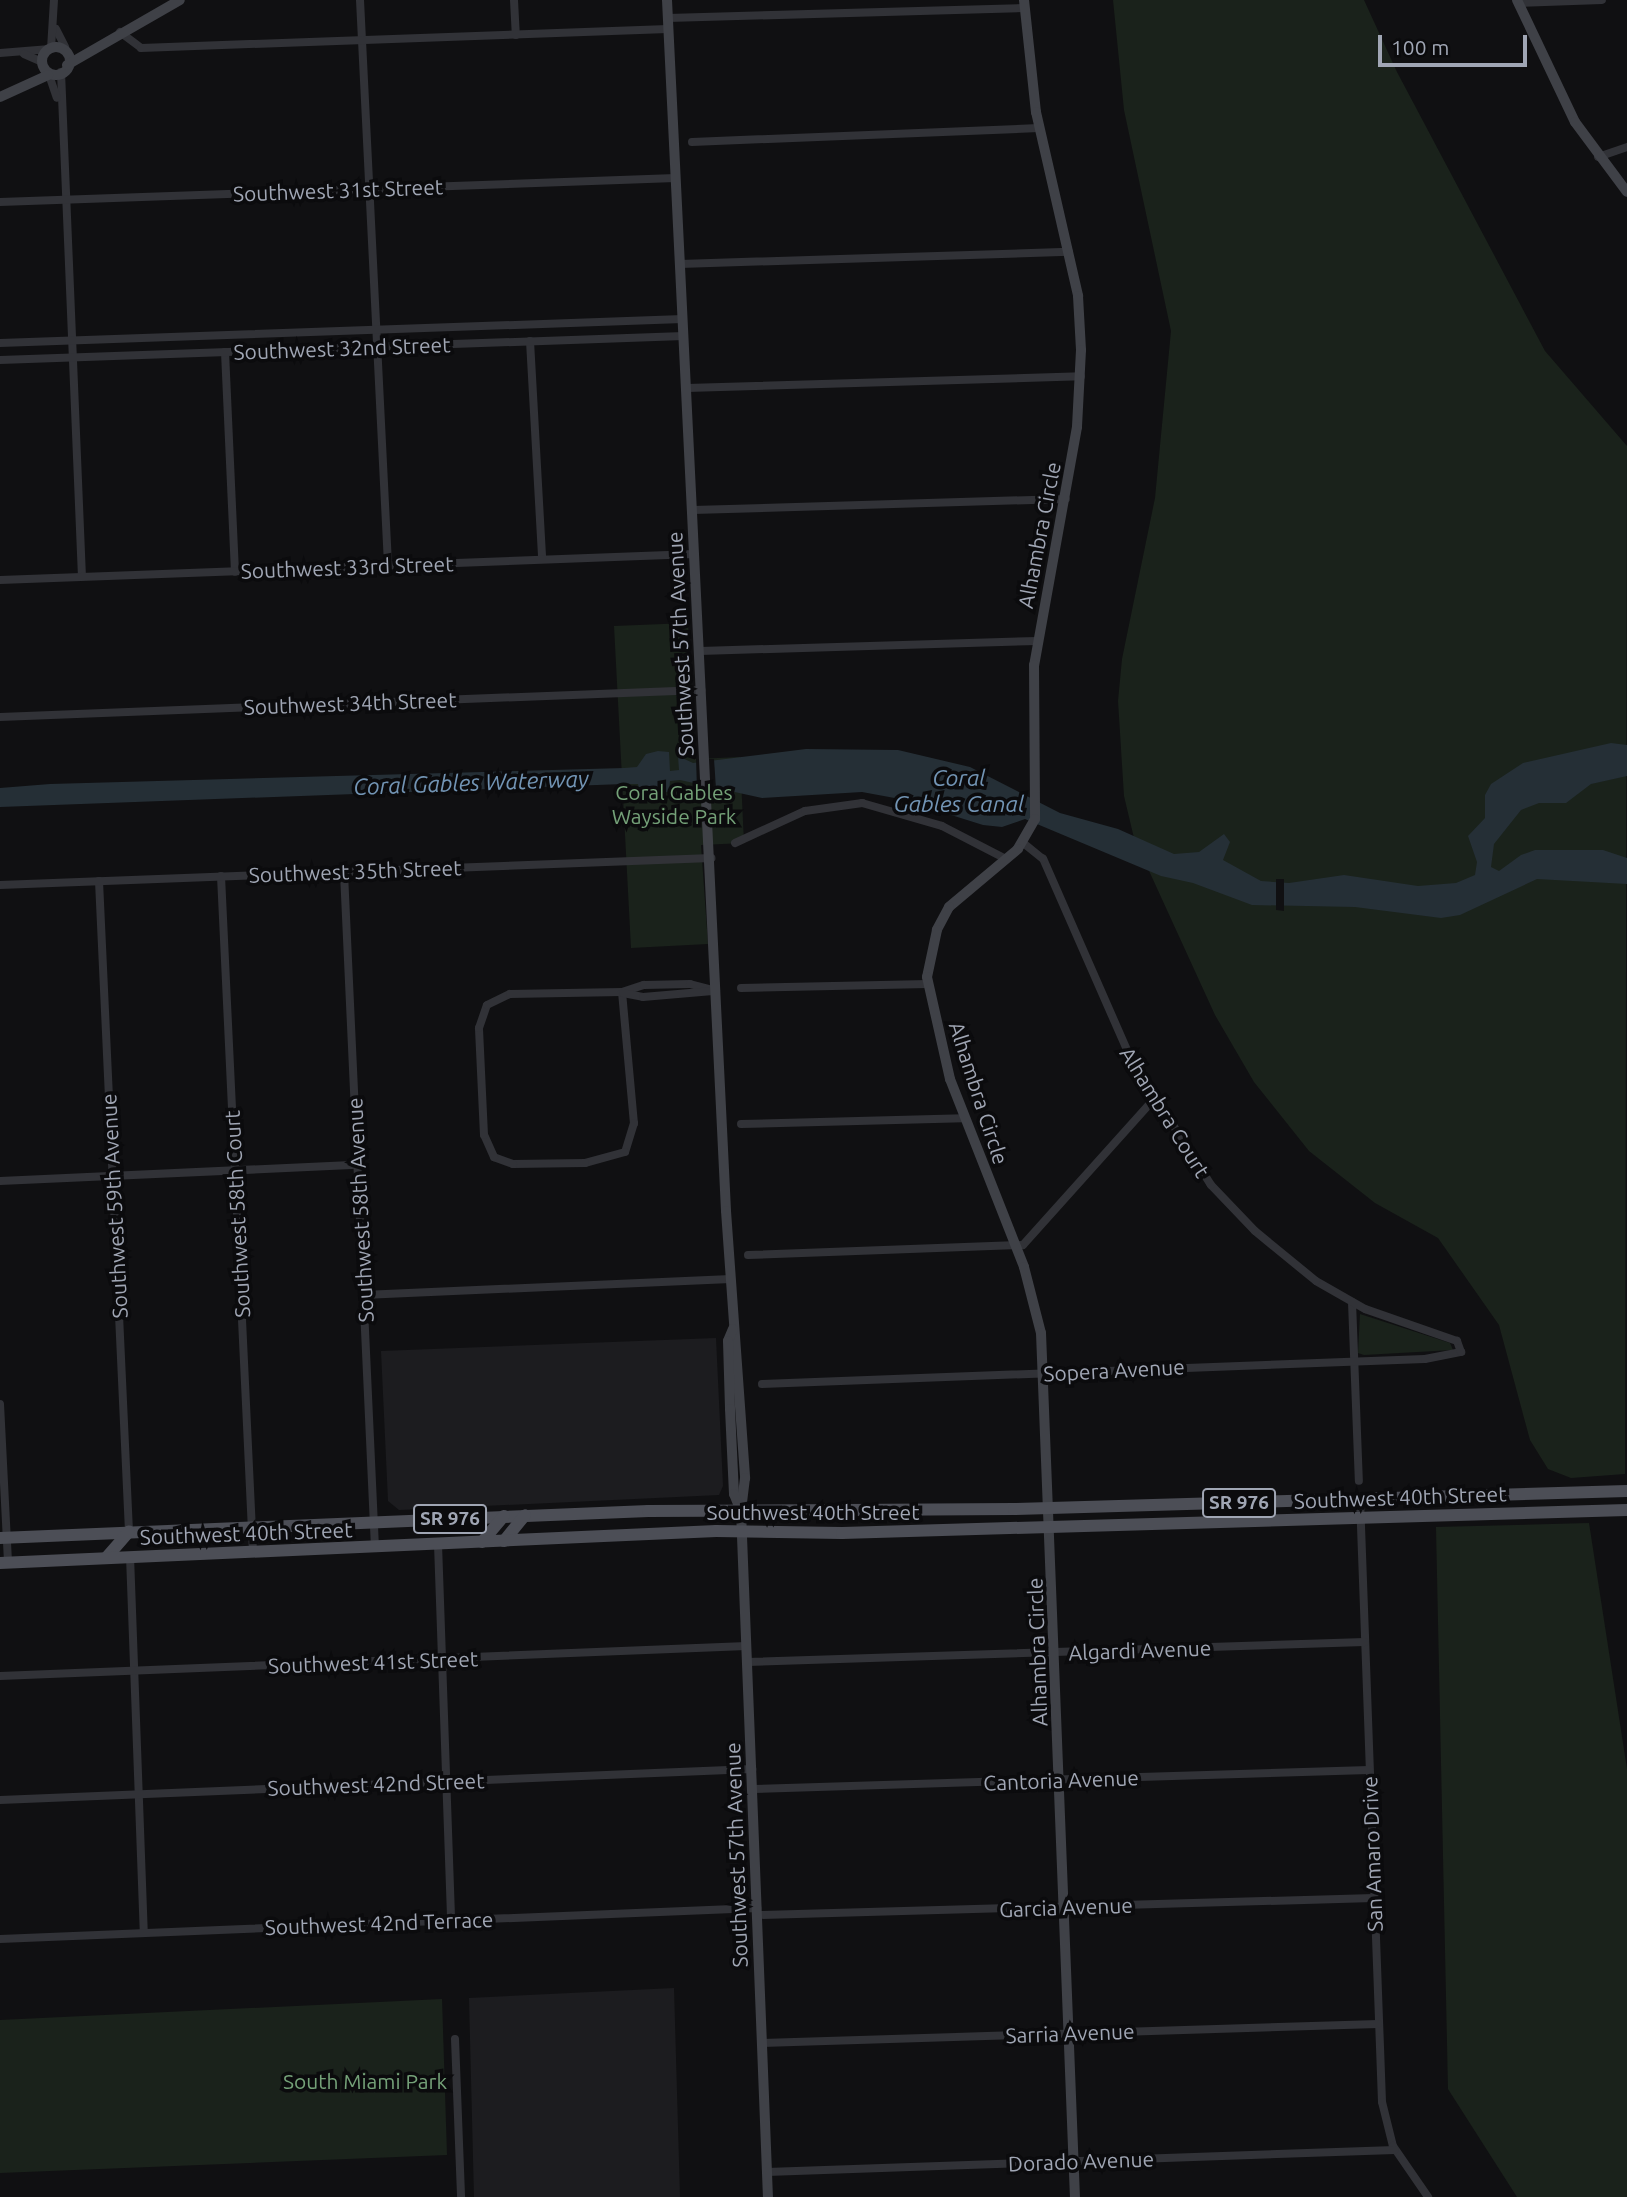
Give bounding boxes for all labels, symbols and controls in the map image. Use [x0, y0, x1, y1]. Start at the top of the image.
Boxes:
scale bar [1382, 21, 1531, 65]
text: 100 m [1391, 35, 1449, 59]
street label: Southwest 31st Street [233, 174, 443, 206]
street label: Southwest 32nd Street [233, 332, 451, 364]
street label: Alhambra Circle [1012, 460, 1066, 610]
street label: Southwest 57th Avenue [662, 531, 698, 757]
street label: Southwest 33rd Street [240, 551, 454, 583]
street label: Southwest 34th Street [243, 687, 457, 719]
water label: Coral Gables Canal [894, 764, 1024, 818]
water label: Coral Gables Waterway [353, 765, 589, 801]
park label: Coral Gables Wayside Park [612, 779, 736, 829]
street label: Southwest 35th Street [248, 855, 462, 887]
street label: Alhambra Circle [944, 1018, 1014, 1168]
street label: Alhambra Court [1115, 1042, 1215, 1182]
street label: Southwest 59th Avenue [96, 1093, 132, 1319]
street label: Southwest 58th Avenue [342, 1097, 378, 1323]
street label: Southwest 58th Court [219, 1110, 255, 1318]
street label: Sopera Avenue [1043, 1354, 1185, 1386]
street label: Southwest 40th Street [1293, 1481, 1507, 1513]
road number: SR 976 [1200, 1488, 1278, 1518]
street label: Southwest 40th Street [707, 1499, 919, 1525]
road number: SR 976 [412, 1504, 489, 1534]
street label: Southwest 40th Street [139, 1517, 353, 1549]
street label: Alhambra Circle [1022, 1577, 1052, 1727]
street label: Algardi Avenue [1068, 1635, 1212, 1665]
street label: Southwest 41st Street [268, 1646, 478, 1678]
street label: Southwest 57th Avenue [719, 1742, 753, 1968]
street label: Cantoria Avenue [983, 1765, 1139, 1795]
street label: Southwest 42nd Street [267, 1768, 485, 1800]
street label: San Amaro Drive [1357, 1776, 1387, 1932]
street label: Garcia Avenue [999, 1892, 1133, 1922]
street label: Southwest 42nd Terrace [264, 1906, 494, 1940]
street label: Sarria Avenue [1005, 2018, 1135, 2048]
park label: South Miami Park [283, 2068, 447, 2094]
street label: Dorado Avenue [1008, 2146, 1154, 2176]

